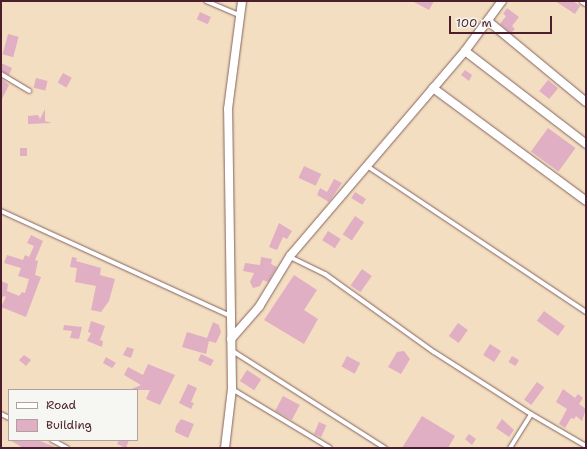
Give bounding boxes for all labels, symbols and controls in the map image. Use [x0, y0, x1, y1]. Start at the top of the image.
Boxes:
scale bar [451, 8, 554, 34]
text: 100 m [456, 15, 492, 31]
legend [8, 389, 138, 441]
text: Road [46, 397, 76, 413]
text: Building [46, 417, 92, 433]

